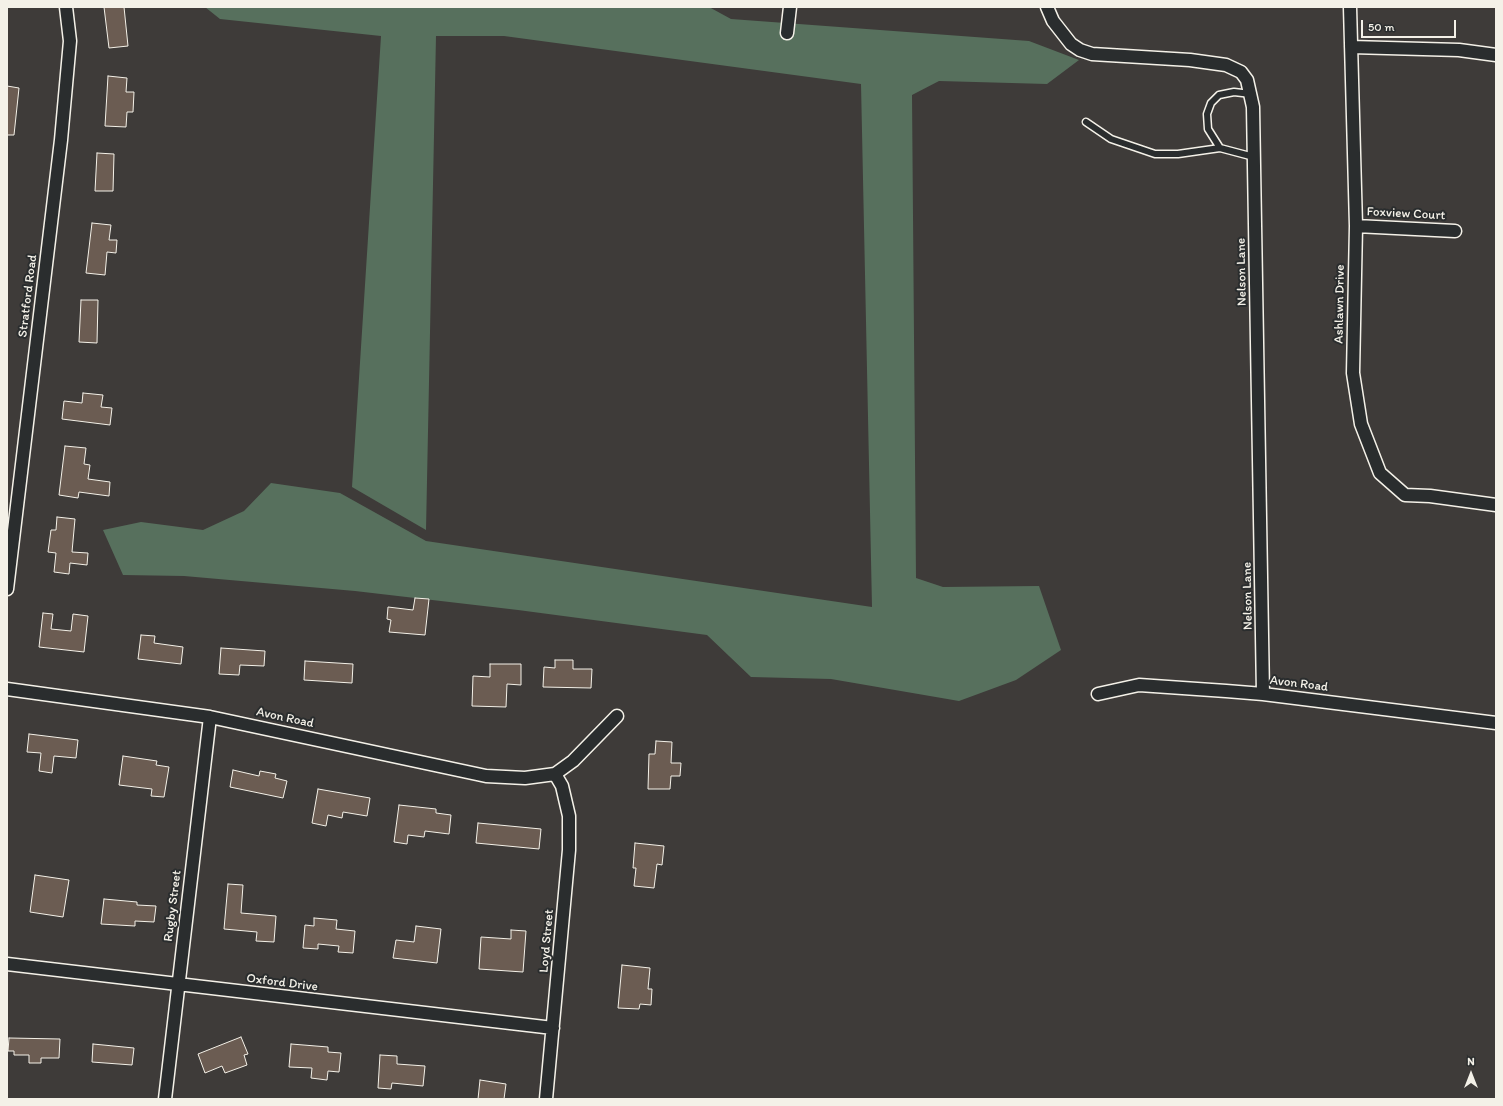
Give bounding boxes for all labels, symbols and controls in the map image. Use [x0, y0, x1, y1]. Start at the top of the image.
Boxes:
scale bar [1363, 12, 1458, 38]
text: 50 m [1368, 20, 1394, 34]
street label: Foxview Court [1366, 204, 1446, 224]
street label: Nelson Lane [1234, 238, 1250, 306]
street label: Stratford Road [15, 254, 41, 338]
street label: Ashlawn Drive [1332, 264, 1348, 344]
street label: Nelson Lane [1240, 562, 1256, 630]
street label: Avon Road [1269, 673, 1329, 695]
street label: Avon Road [255, 704, 315, 732]
street label: Rugby Street [161, 869, 185, 943]
street label: Loyd Street [536, 909, 558, 973]
street label: Oxford Drive [245, 971, 319, 995]
north arrow [1451, 1054, 1491, 1094]
text: N [1467, 1055, 1475, 1068]

